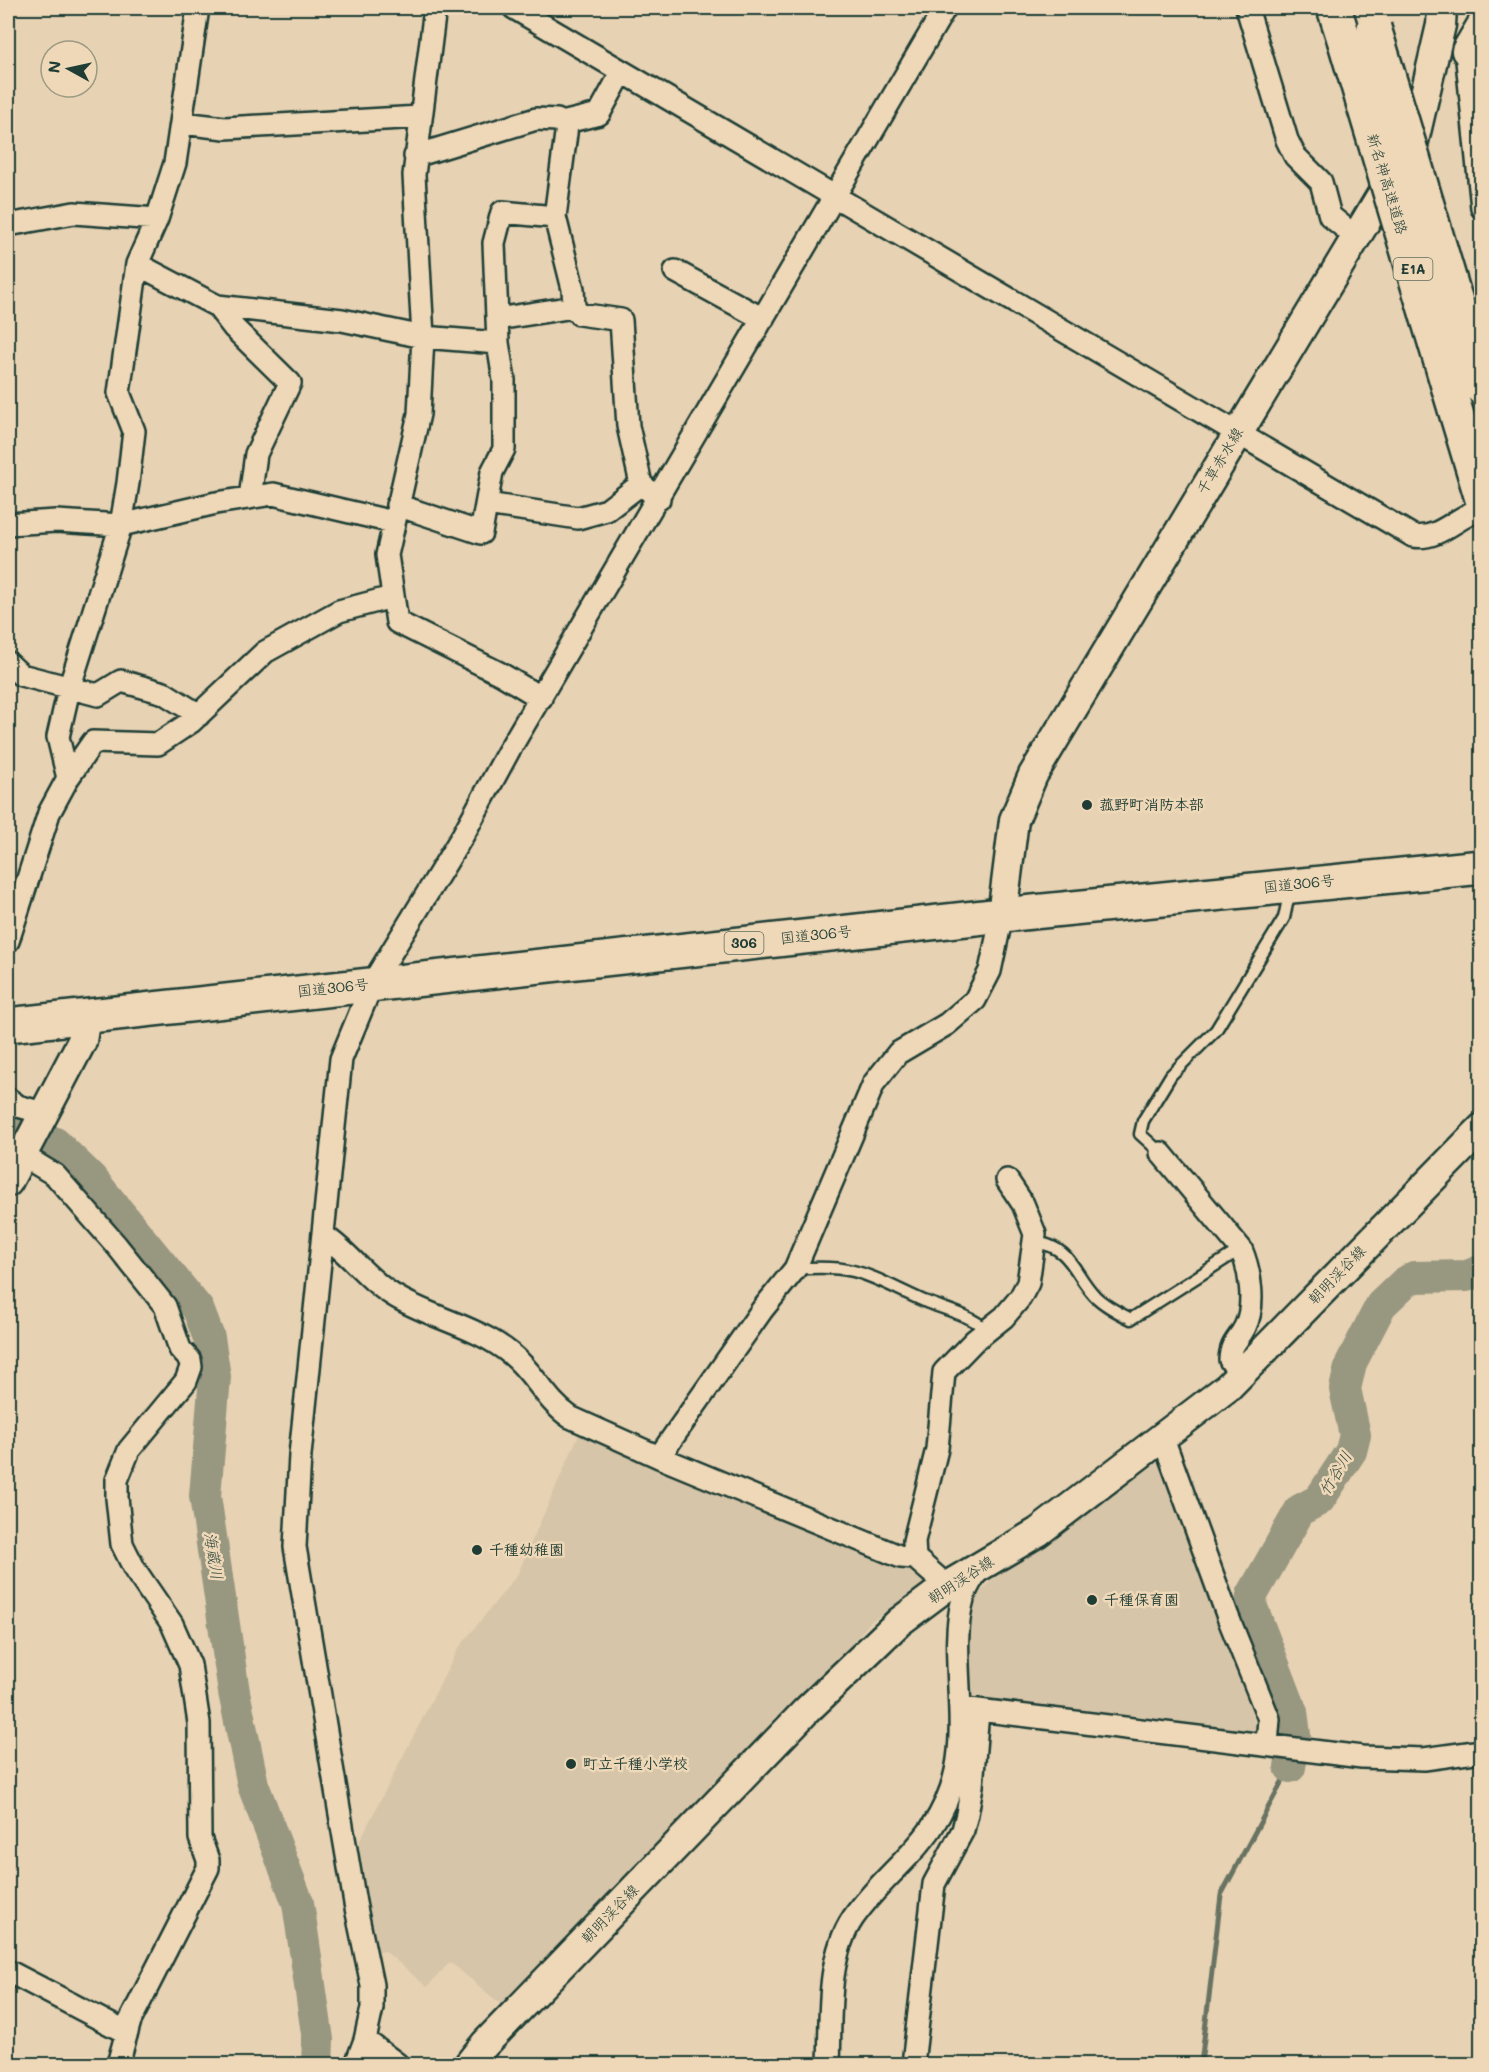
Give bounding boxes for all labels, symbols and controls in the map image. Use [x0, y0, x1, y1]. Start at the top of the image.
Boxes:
north arrow [39, 39, 99, 99]
text: N [42, 59, 65, 74]
street label: 新名神高速道路 [1363, 131, 1413, 237]
road number: E1A [1394, 258, 1432, 280]
street label: 千草赤水線 [1191, 423, 1247, 498]
place label: 菰野町消防本部 [1099, 794, 1204, 814]
marker: 菰野町消防本部 [1080, 798, 1094, 812]
street label: 国道306号 [1262, 869, 1336, 897]
street label: 国道306号 [779, 920, 853, 948]
road number: 306 [724, 932, 764, 954]
street label: 国道306号 [296, 973, 370, 1001]
street label: 朝明渓谷線 [1303, 1240, 1370, 1308]
water label: 竹谷川 [1313, 1447, 1356, 1499]
water label: 海蔵川 [200, 1531, 229, 1581]
place label: 千種幼稚園 [489, 1539, 564, 1559]
marker: 千種幼稚園 [470, 1543, 484, 1557]
street label: 朝明渓谷線 [924, 1550, 997, 1608]
place label: 千種保育園 [1104, 1589, 1179, 1609]
marker: 千種保育園 [1085, 1593, 1099, 1607]
place label: 町立千種小学校 [583, 1753, 688, 1773]
marker: 町立千種小学校 [564, 1757, 578, 1771]
street label: 朝明渓谷線 [576, 1879, 643, 1947]

